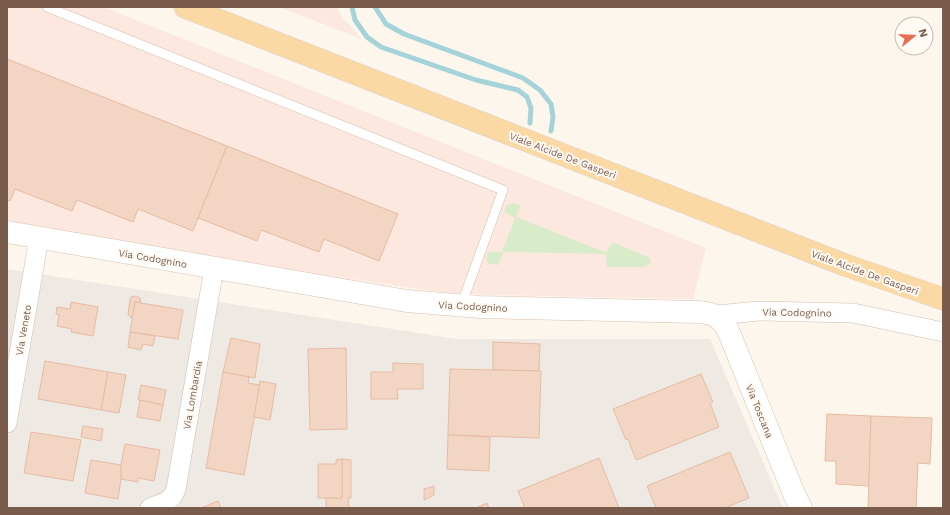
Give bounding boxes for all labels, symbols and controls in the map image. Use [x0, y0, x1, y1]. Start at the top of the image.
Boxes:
north arrow [894, 16, 934, 56]
text: N [916, 27, 930, 39]
street label: Viale Alcide De Gasperi [508, 130, 618, 181]
street label: Via Codognino [118, 247, 188, 270]
street label: Viale Alcide De Gasperi [810, 248, 920, 297]
street label: Via Codognino [438, 299, 508, 314]
street label: Via Veneto [14, 304, 33, 356]
street label: Via Codognino [762, 306, 832, 319]
street label: Via Lombardia [181, 359, 204, 430]
street label: Via Toscana [744, 383, 775, 440]

